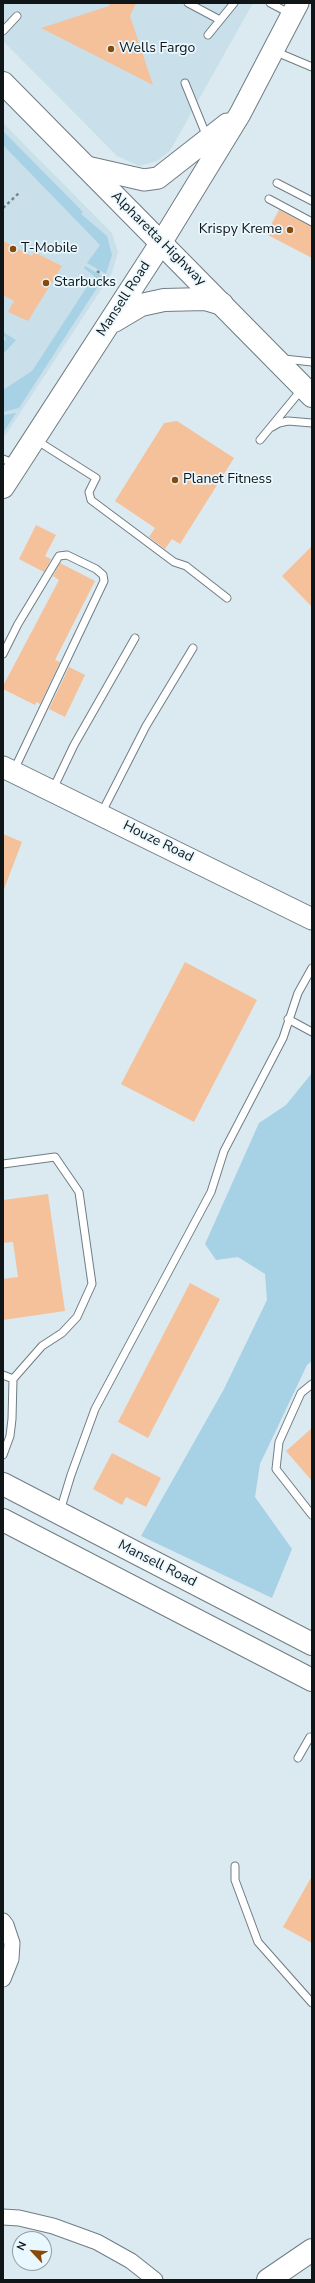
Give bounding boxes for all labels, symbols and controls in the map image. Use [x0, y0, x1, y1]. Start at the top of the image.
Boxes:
place label: Wells Fargo [119, 41, 195, 57]
marker: Wells Fargo [106, 44, 116, 54]
street label: Alpharetta Highway [107, 188, 209, 290]
place label: Krispy Kreme [199, 222, 282, 238]
marker: Krispy Kreme [285, 225, 295, 235]
place label: T-Mobile [21, 241, 77, 257]
marker: T-Mobile [8, 244, 18, 254]
street label: Mansell Road [94, 258, 154, 340]
place label: Starbucks [54, 275, 116, 291]
marker: Starbucks [41, 278, 51, 288]
place label: Planet Fitness [183, 472, 272, 488]
marker: Planet Fitness [170, 475, 180, 485]
street label: Houze Road [120, 818, 196, 866]
street label: Mansell Road [115, 1537, 199, 1591]
north arrow [12, 2231, 52, 2271]
text: N [13, 2239, 30, 2253]

